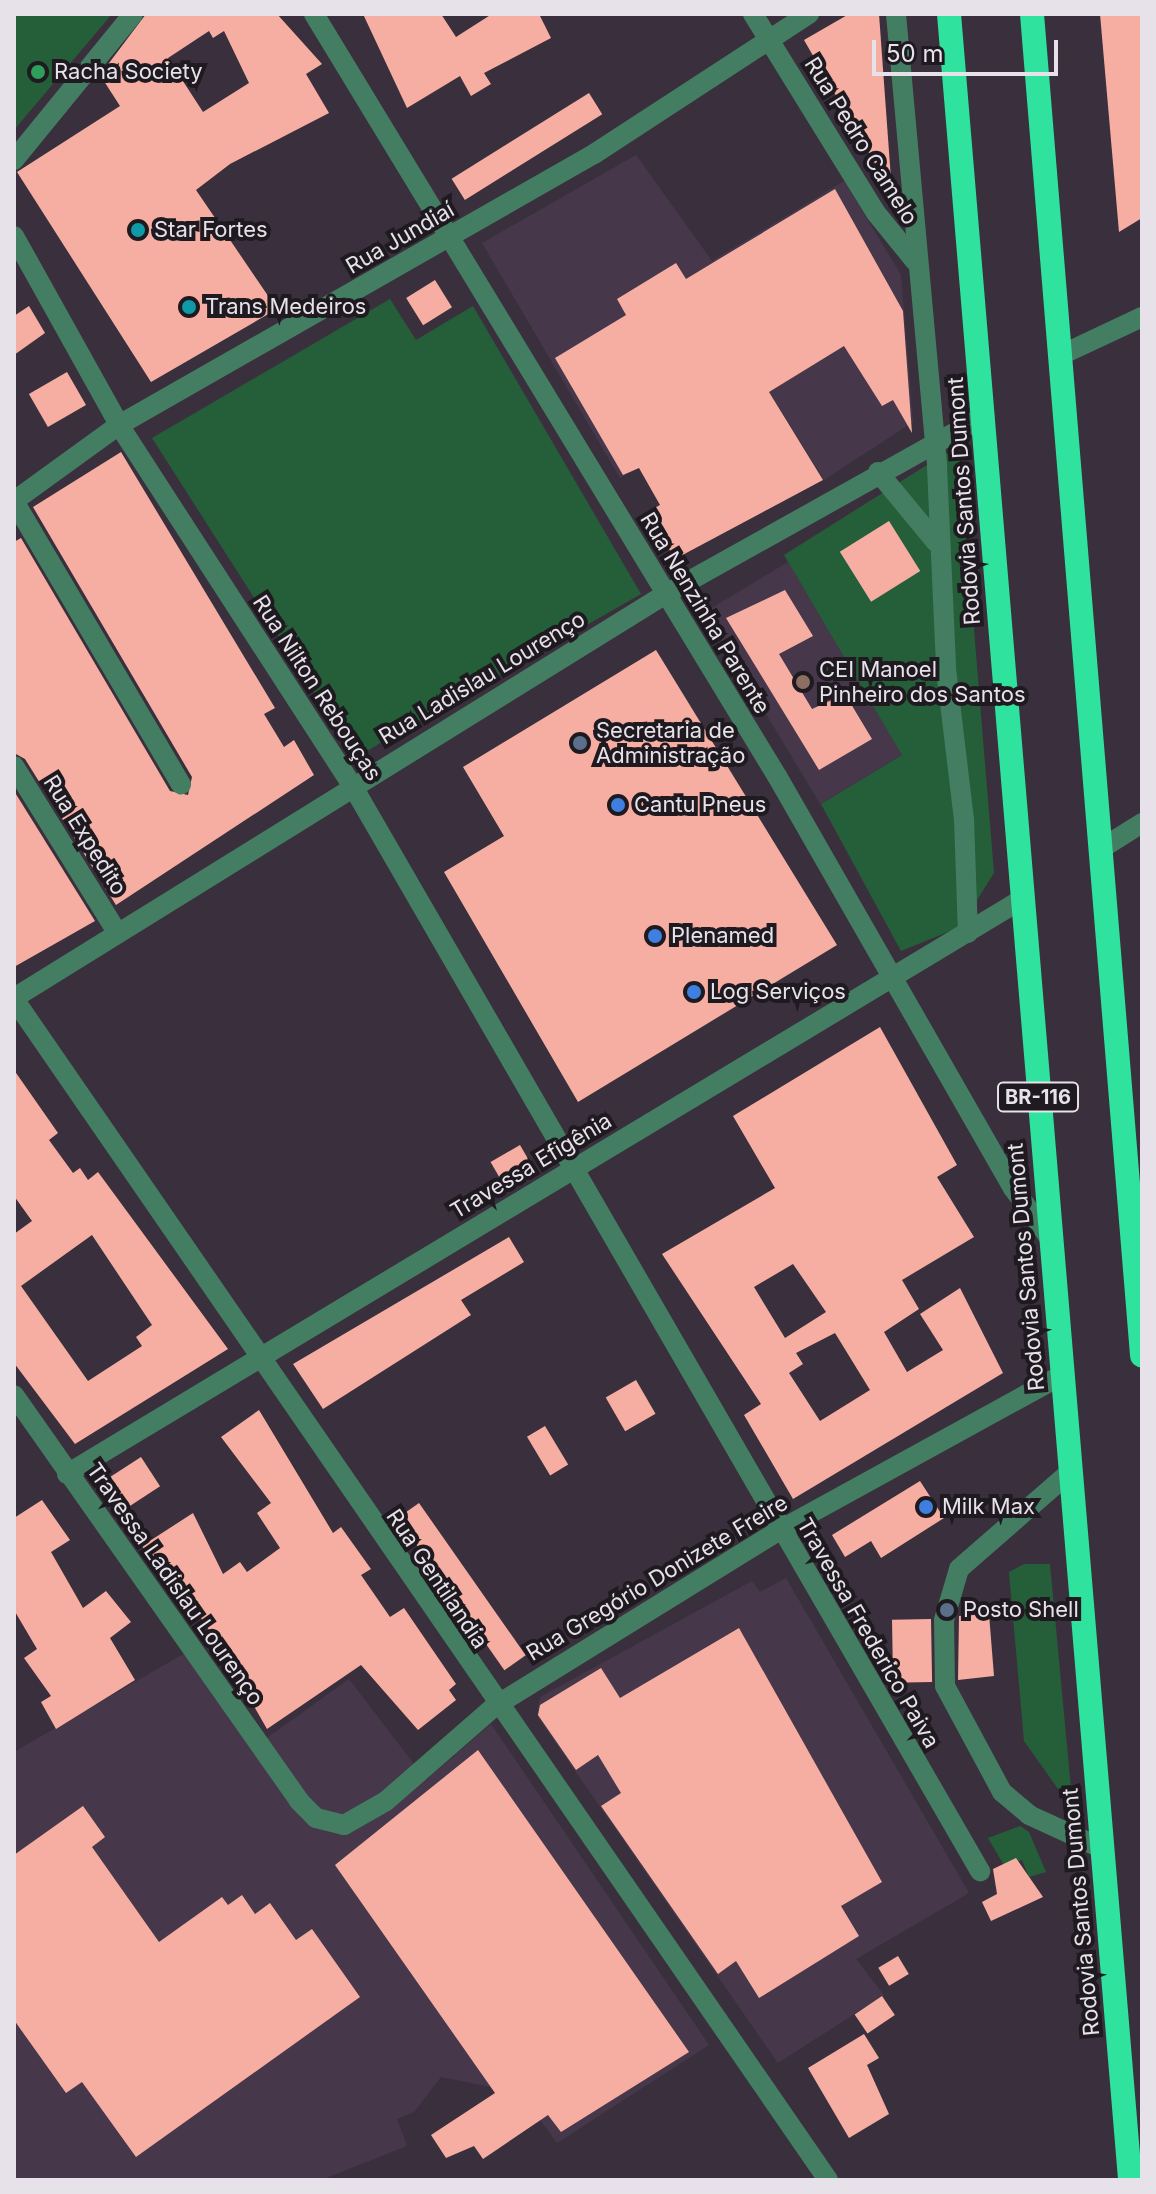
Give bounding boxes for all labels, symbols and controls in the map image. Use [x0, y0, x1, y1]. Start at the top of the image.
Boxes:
scale bar [876, 24, 1062, 74]
text: 50 m [886, 39, 944, 68]
street label: Rua Pedro Camelo [799, 52, 923, 230]
place label: Racha Society [54, 59, 203, 85]
marker: Racha Society [29, 63, 47, 81]
street label: Rua Jundiaí [341, 196, 459, 280]
place label: Star Fortes [154, 217, 268, 243]
marker: Star Fortes [129, 221, 147, 239]
place label: Trans Medeiros [205, 294, 366, 320]
marker: Trans Medeiros [180, 298, 198, 316]
street label: Rodovia Santos Dumont [942, 376, 986, 626]
street label: Rua Nenzinha Parente [634, 508, 776, 718]
street label: Rua Nilton Rebouças [247, 590, 387, 786]
street label: Rua Ladislau Lourenço [374, 606, 590, 750]
place label: CEI Manoel Pinheiro dos Santos [819, 656, 1026, 708]
marker: CEI Manoel Pinheiro dos Santos [794, 673, 812, 691]
place label: Secretaria de Administração [596, 717, 745, 768]
marker: Secretaria de Administração [571, 734, 589, 752]
street label: Rua Expedito [38, 770, 132, 900]
place label: Cantu Pneus [634, 792, 766, 818]
marker: Cantu Pneus [609, 796, 627, 814]
place label: Plenamed [671, 923, 774, 949]
marker: Plenamed [646, 927, 664, 945]
place label: Log Serviços [710, 979, 846, 1005]
marker: Log Serviços [685, 983, 703, 1001]
road number: BR-116 [996, 1081, 1080, 1113]
street label: Travessa Efigênia [446, 1107, 616, 1225]
street label: Rodovia Santos Dumont [1002, 1142, 1050, 1392]
street label: Travessa Ladislau Lourenço [81, 1458, 269, 1710]
street label: Rua Gregório Donizete Freire [522, 1489, 792, 1667]
place label: Milk Max [942, 1494, 1035, 1520]
marker: Milk Max [917, 1498, 935, 1516]
street label: Rua Gentilandia [381, 1504, 493, 1654]
street label: Travessa Frederico Paiva [791, 1513, 945, 1753]
place label: Posto Shell [963, 1597, 1079, 1623]
marker: Posto Shell [938, 1601, 956, 1619]
street label: Rodovia Santos Dumont [1057, 1787, 1105, 2037]

